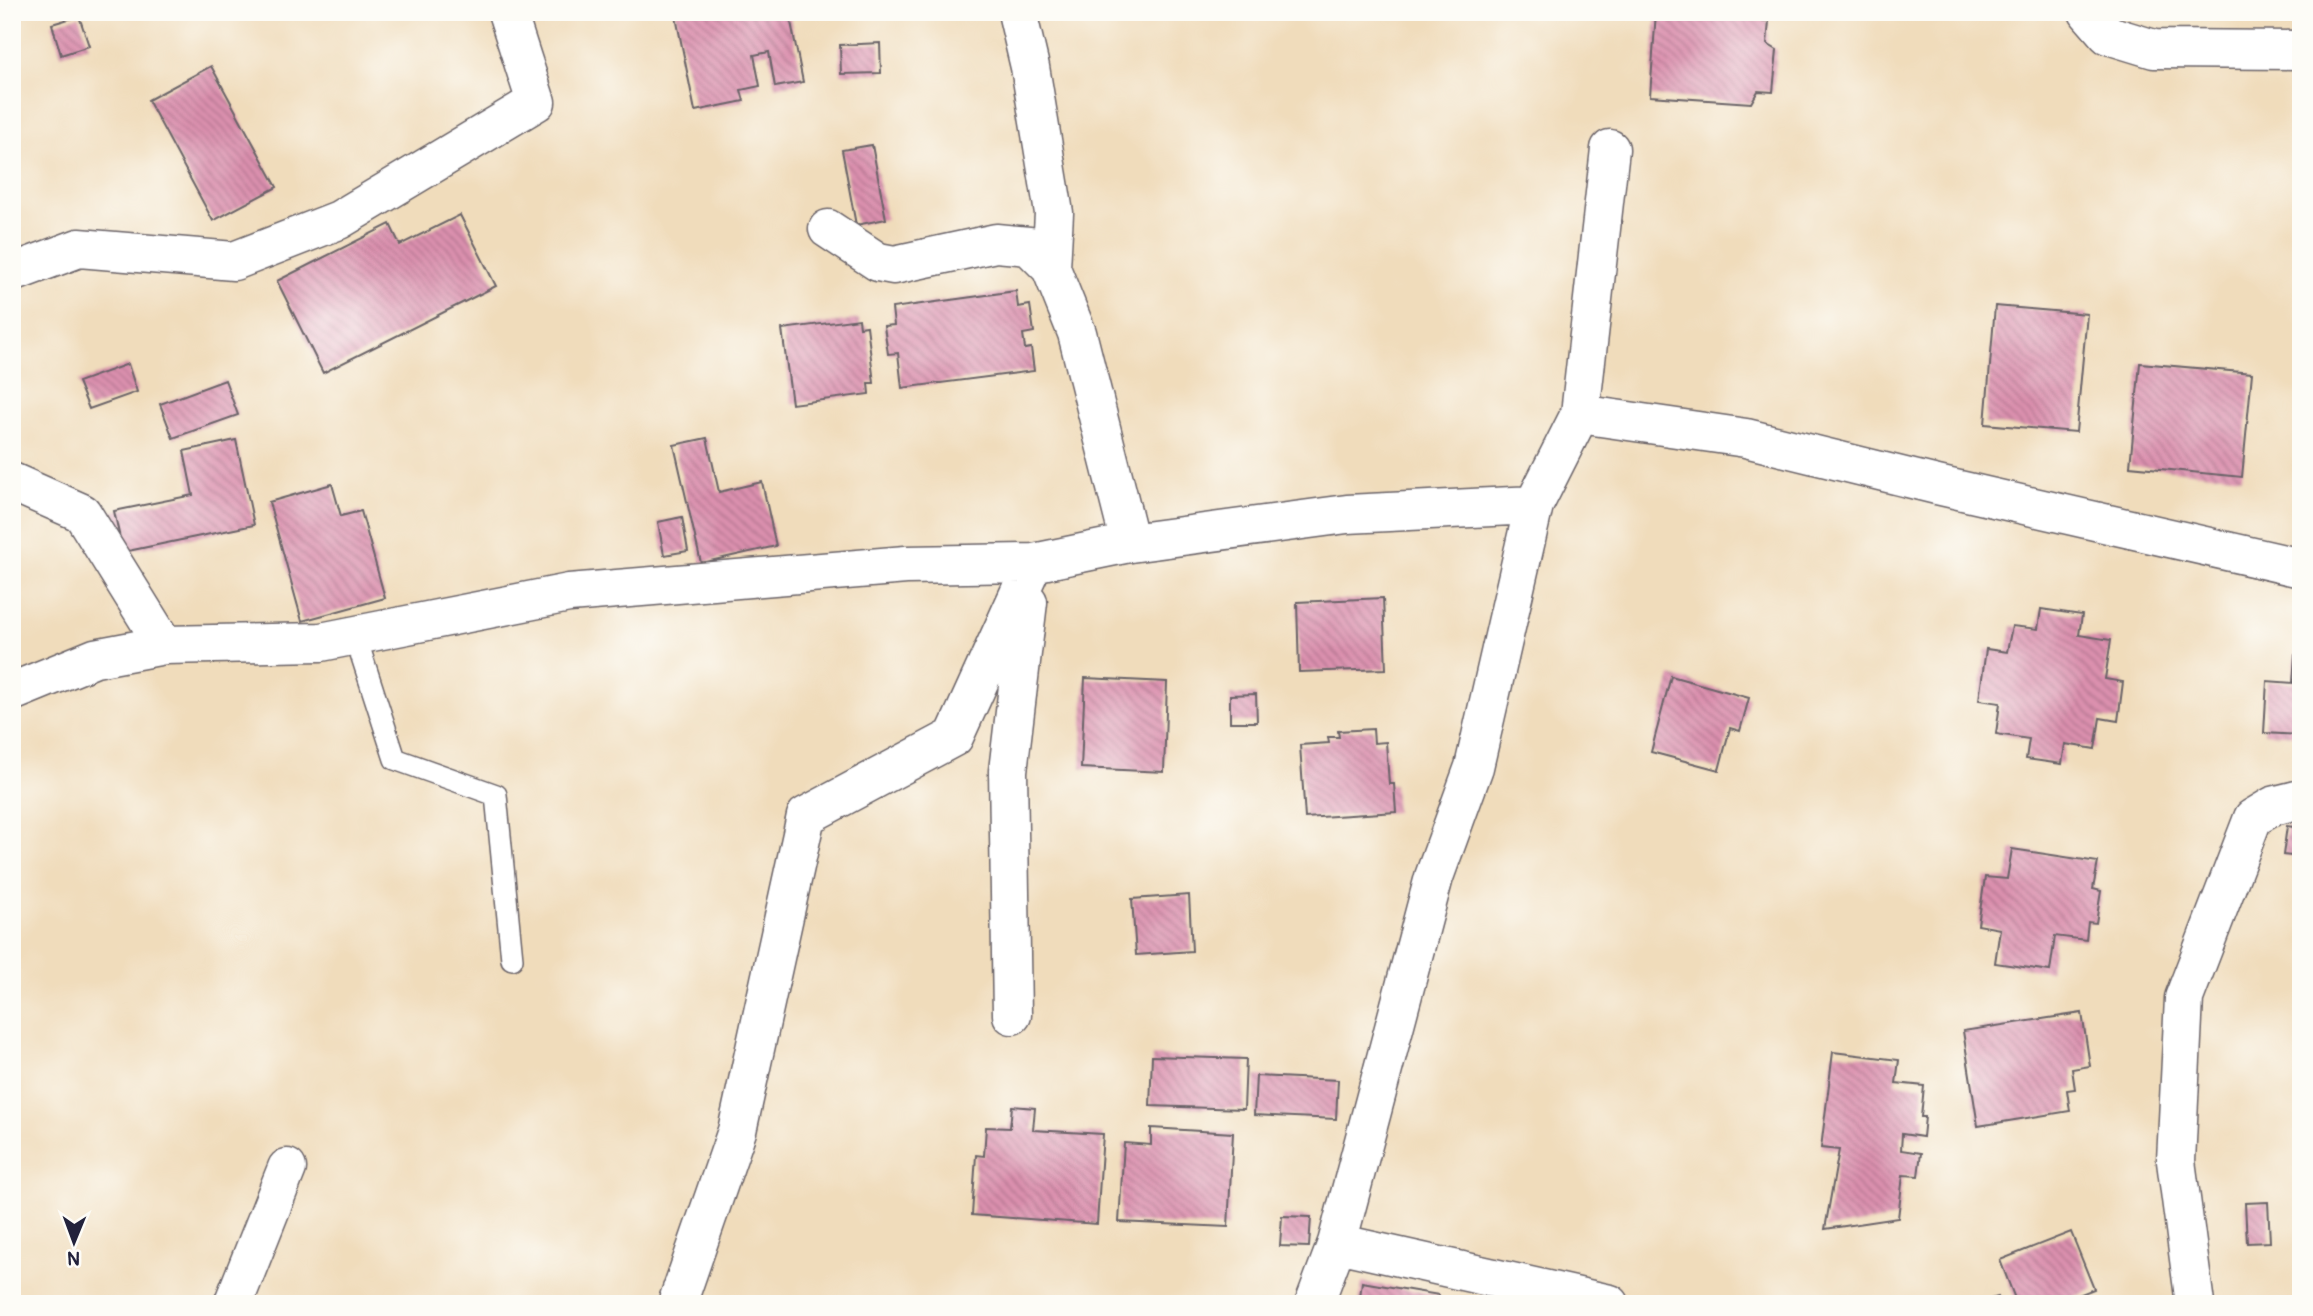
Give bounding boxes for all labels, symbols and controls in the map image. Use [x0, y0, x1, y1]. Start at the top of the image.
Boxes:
north arrow [38, 1208, 108, 1278]
text: N [67, 1246, 80, 1270]

